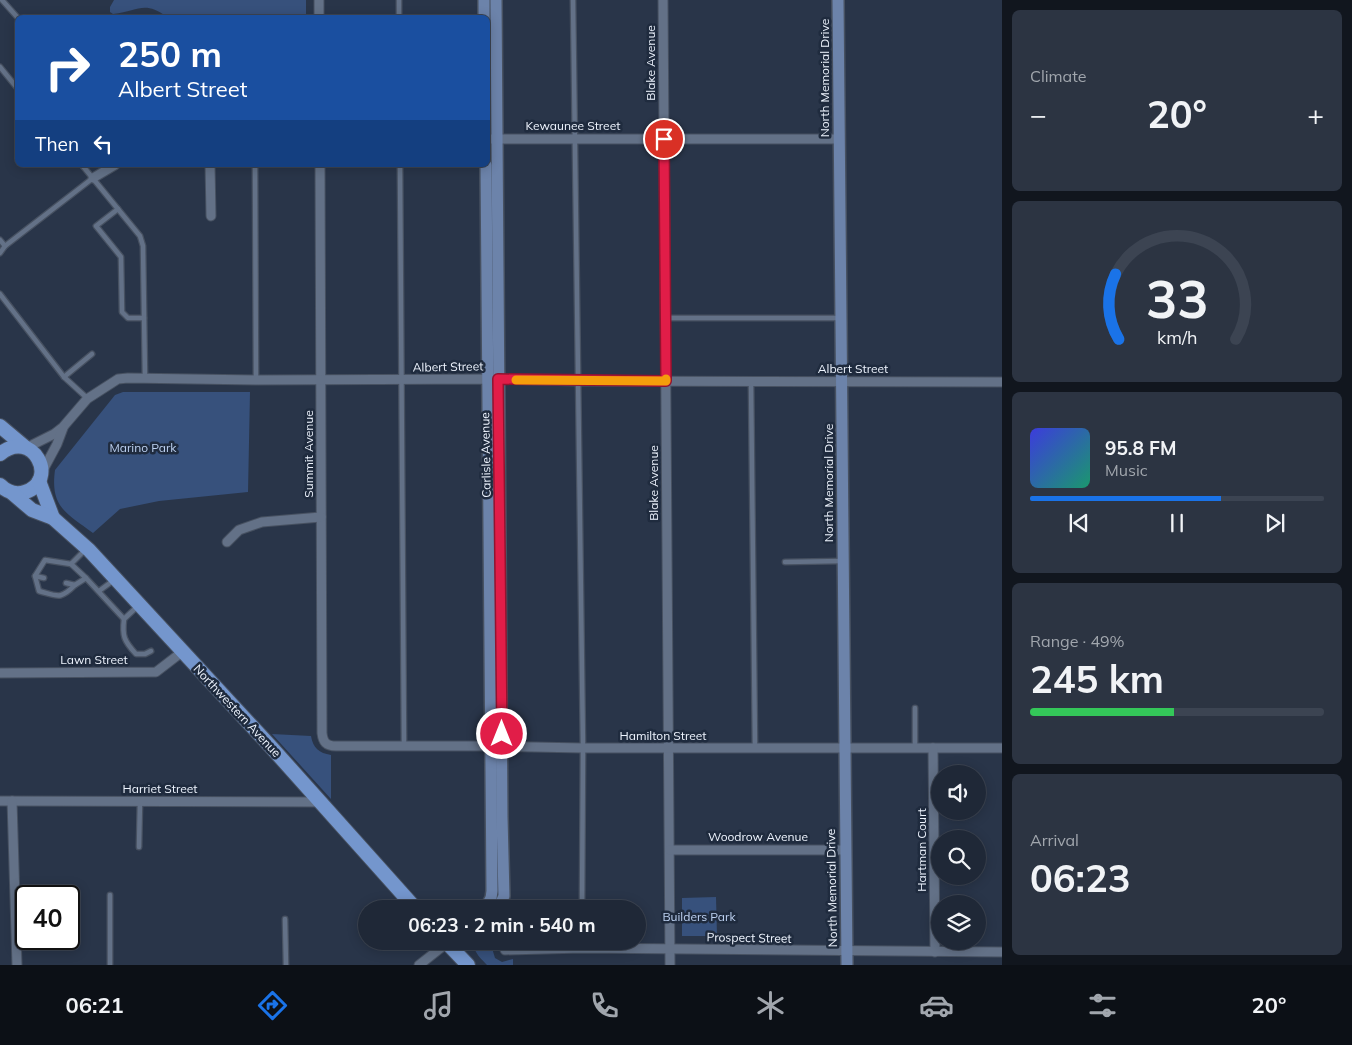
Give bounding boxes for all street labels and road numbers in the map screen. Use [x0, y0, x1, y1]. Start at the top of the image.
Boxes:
street label: North Memorial Drive [817, 19, 832, 137]
street label: Blake Avenue [643, 25, 658, 101]
street label: Kewaunee Street [526, 118, 620, 133]
street label: Albert Street [413, 358, 483, 375]
street label: Albert Street [818, 361, 888, 376]
street label: Summit Avenue [301, 410, 316, 498]
street label: Carlisle Avenue [477, 412, 494, 498]
street label: North Memorial Drive [821, 424, 836, 542]
street label: Blake Avenue [646, 445, 661, 521]
street label: Lawn Street [60, 652, 128, 667]
street label: Northwestern Avenue [190, 661, 284, 760]
street label: Hamilton Street [620, 728, 706, 743]
street label: Harriet Street [123, 781, 198, 796]
street label: Hartman Court [914, 808, 929, 892]
street label: Woodrow Avenue [708, 829, 808, 844]
street label: North Memorial Drive [823, 829, 840, 947]
street label: Prospect Street [706, 929, 792, 946]

